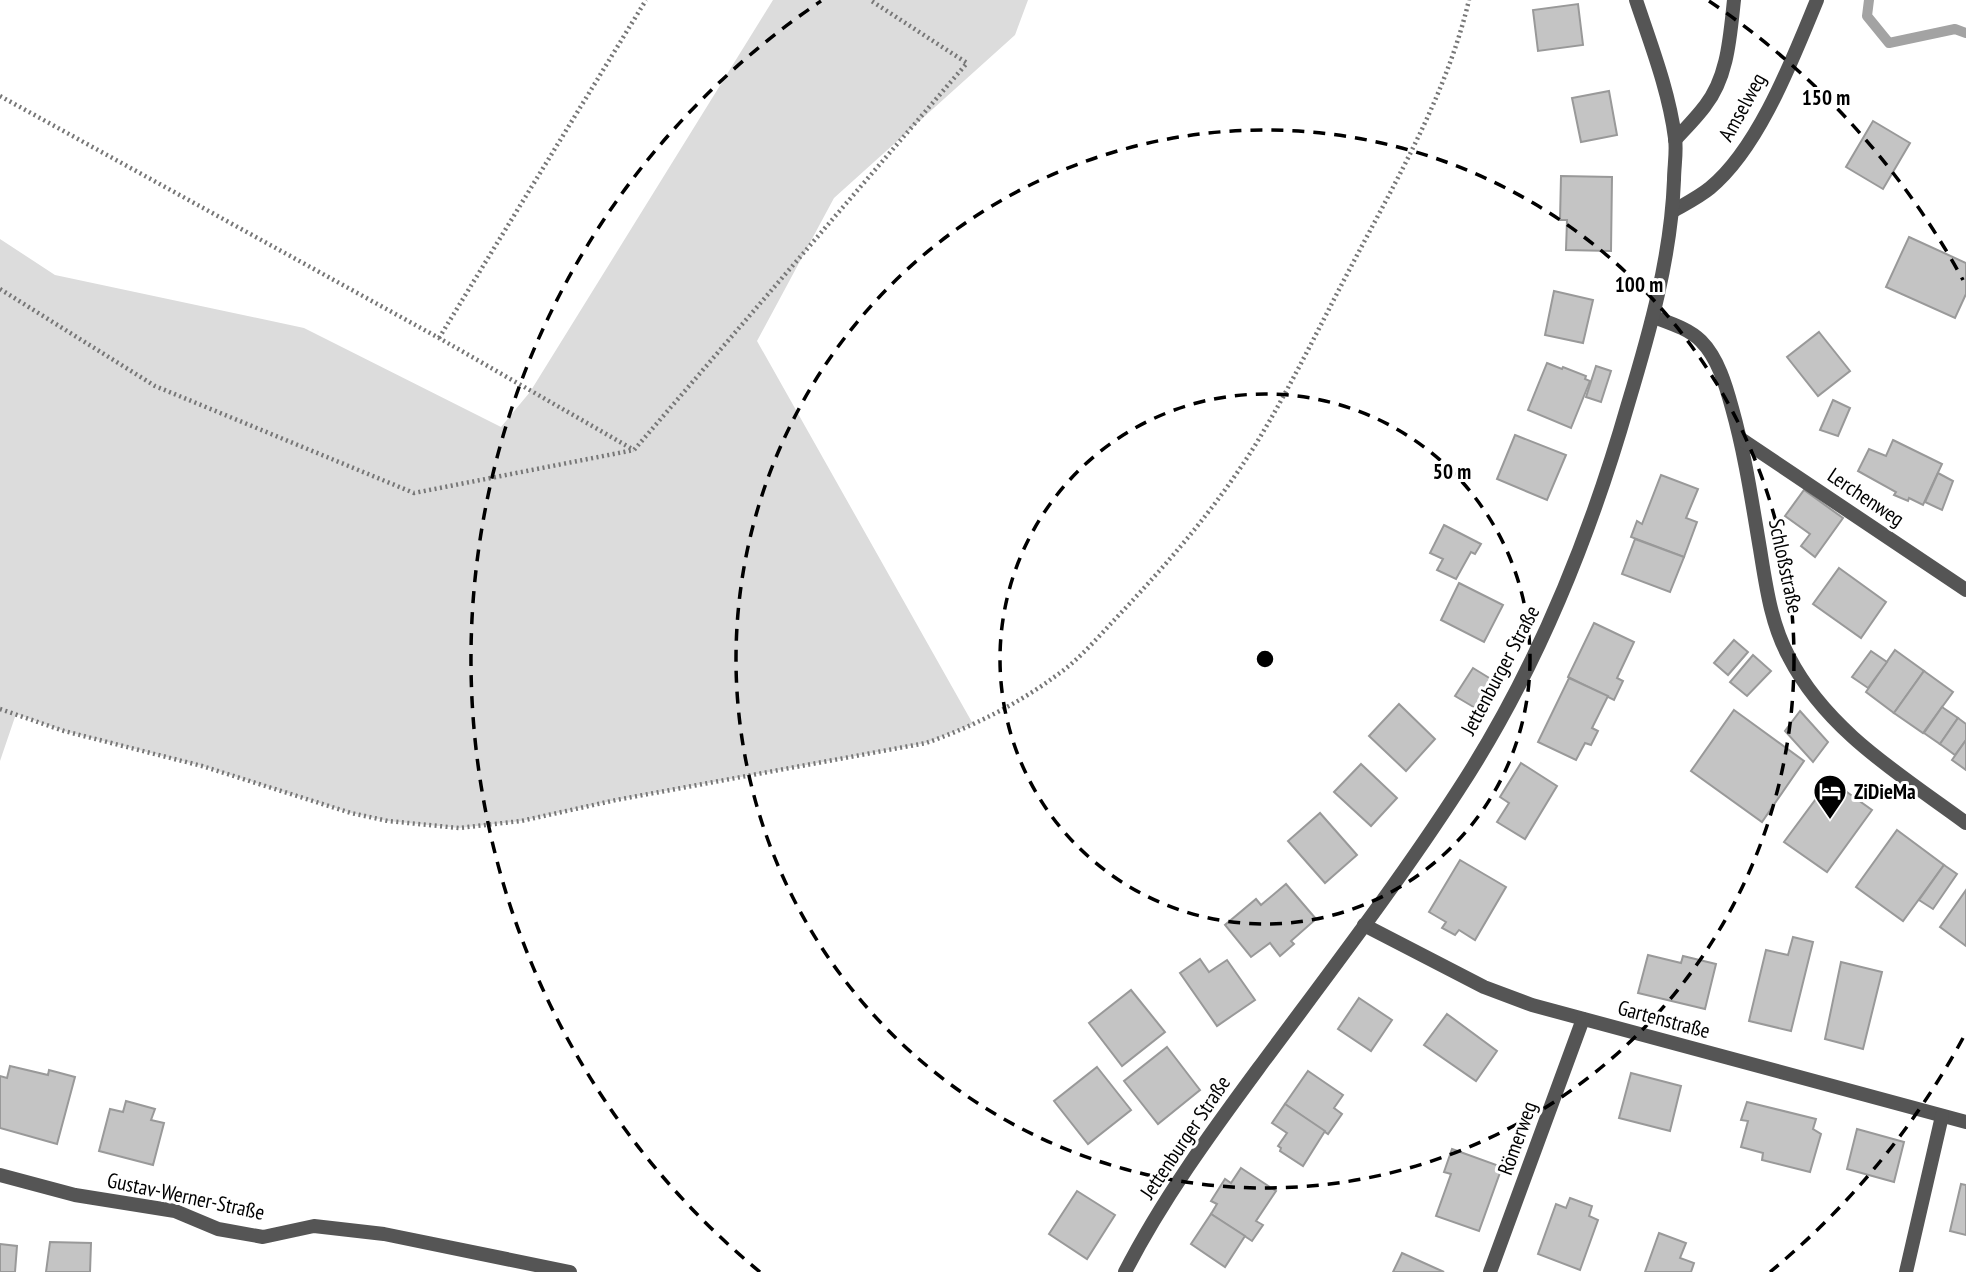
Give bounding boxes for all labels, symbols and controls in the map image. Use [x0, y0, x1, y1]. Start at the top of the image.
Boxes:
street label: Amselweg [1712, 68, 1772, 146]
text: 150 m [1802, 84, 1850, 111]
text: 100 m [1615, 271, 1663, 298]
text: 50 m [1433, 458, 1471, 485]
street label: Lerchenweg [1823, 462, 1909, 532]
street label: Schloßstraße [1763, 516, 1809, 616]
street label: Jettenburger Straße [1454, 601, 1545, 740]
centre of rings [1253, 647, 1277, 671]
hotel icon: ZiDieMa [1811, 772, 1849, 821]
place label: ZiDieMa [1854, 778, 1916, 805]
street label: Gartenstraße [1615, 994, 1713, 1044]
street label: Jettenburger Straße [1133, 1070, 1236, 1205]
street label: Römerweg [1491, 1098, 1543, 1178]
street label: Gustav-Werner-Straße [105, 1166, 267, 1226]

